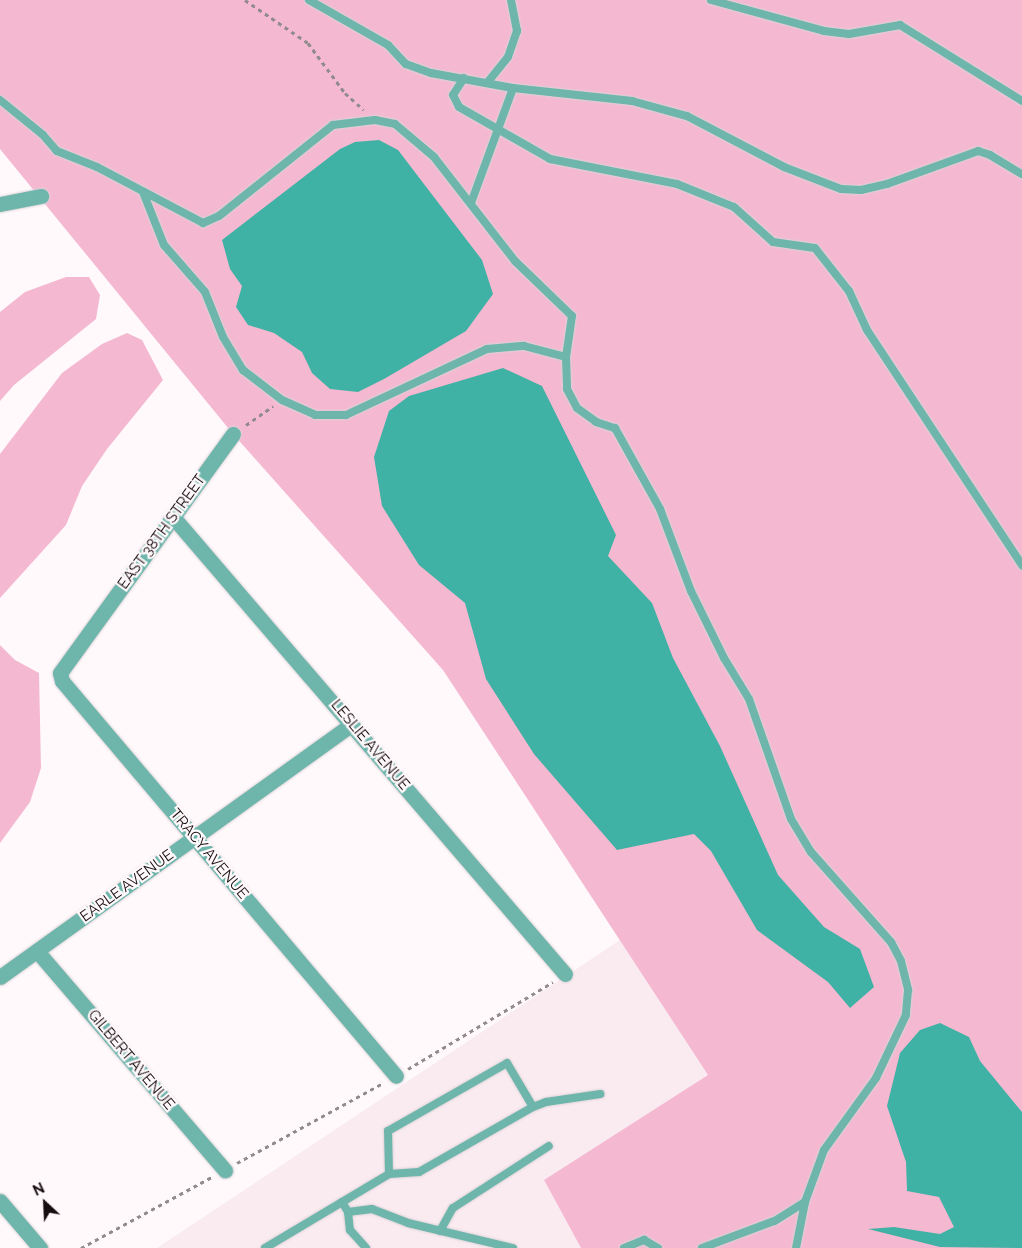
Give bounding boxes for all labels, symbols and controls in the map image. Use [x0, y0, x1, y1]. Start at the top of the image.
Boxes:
street label: EAST 38TH STREET [114, 471, 210, 593]
street label: LESLIE AVENUE [327, 696, 413, 794]
street label: TRACY AVENUE [166, 805, 252, 903]
street label: EARLE AVENUE [77, 846, 177, 926]
street label: GILBERT AVENUE [84, 1006, 178, 1114]
north arrow [20, 1178, 70, 1228]
text: N [30, 1180, 47, 1199]

